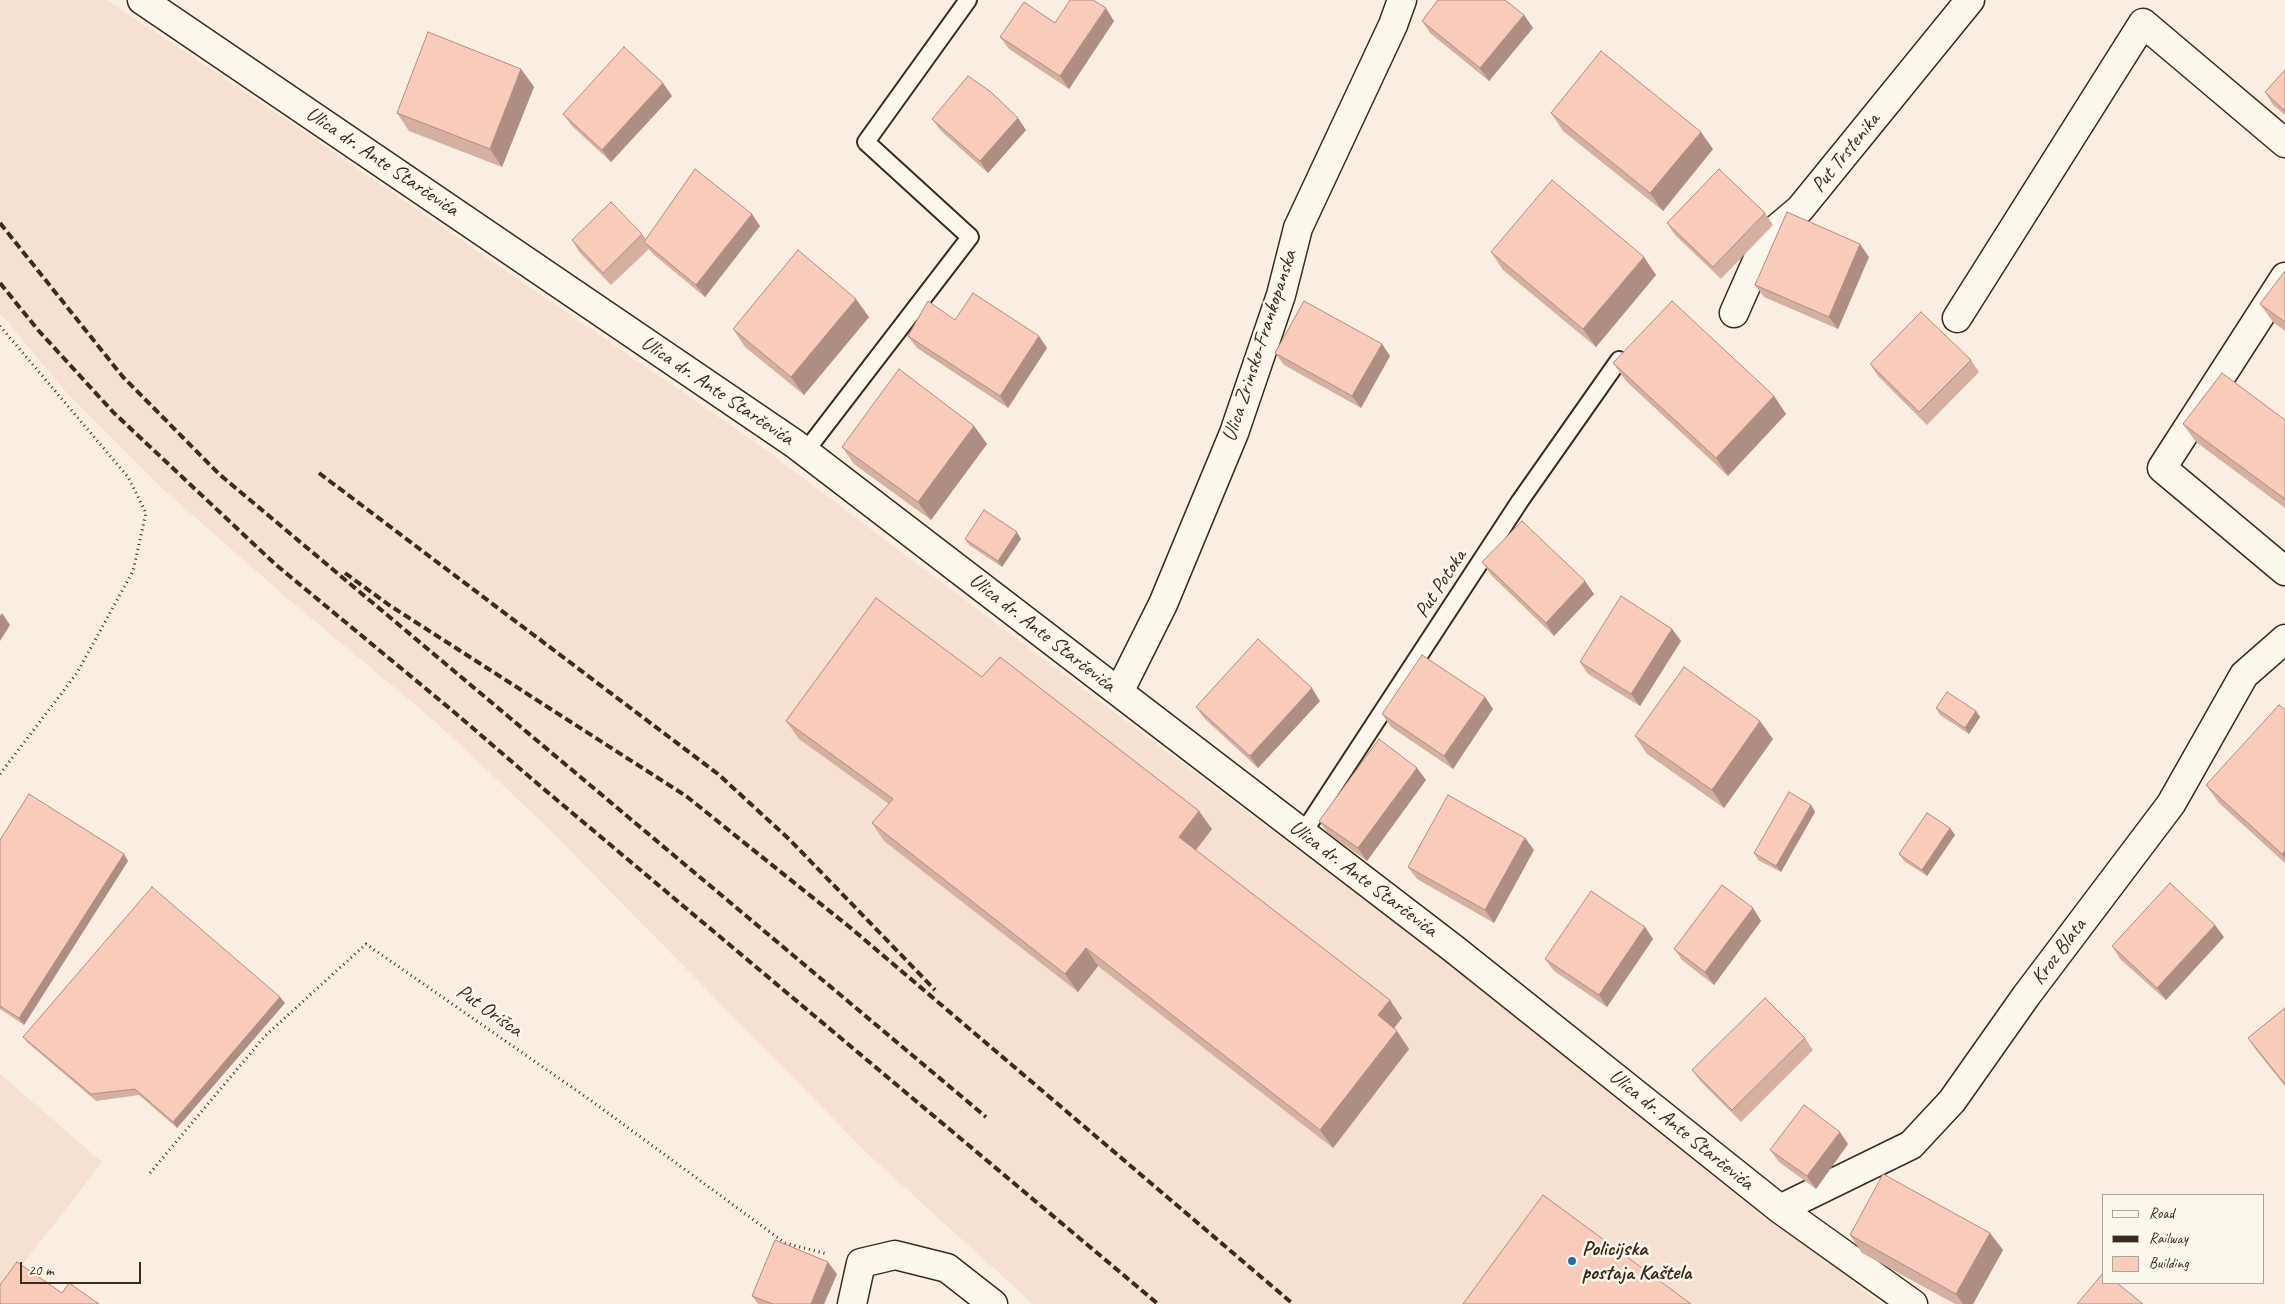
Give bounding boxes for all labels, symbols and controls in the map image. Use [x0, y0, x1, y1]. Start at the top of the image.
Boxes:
street label: Ulica dr. Ante Starčevića [301, 102, 463, 222]
street label: Put Trstenika [1806, 108, 1886, 198]
street label: Ulica Zrinsko-Frankopanska [1217, 247, 1303, 445]
street label: Ulica dr. Ante Starčevića [636, 331, 798, 451]
street label: Put Potoka [1410, 545, 1472, 623]
street label: Ulica dr. Ante Starčevića [964, 568, 1120, 698]
street label: Ulica dr. Ante Starčevića [1284, 815, 1442, 943]
street label: Kroz Blata [2026, 914, 2092, 990]
street label: Put Orišca [451, 979, 527, 1043]
street label: Ulica dr. Ante Starčevića [1604, 1064, 1758, 1196]
legend [2102, 1194, 2265, 1284]
text: Road [2149, 1204, 2174, 1223]
text: Railway [2149, 1229, 2188, 1248]
place label: Policijska postaja Kaštela [1582, 1236, 1691, 1286]
scale bar [22, 1252, 144, 1284]
text: Building [2149, 1254, 2188, 1273]
marker: Policijska postaja Kaštela [1566, 1255, 1578, 1267]
text: 20 m [28, 1261, 54, 1280]

